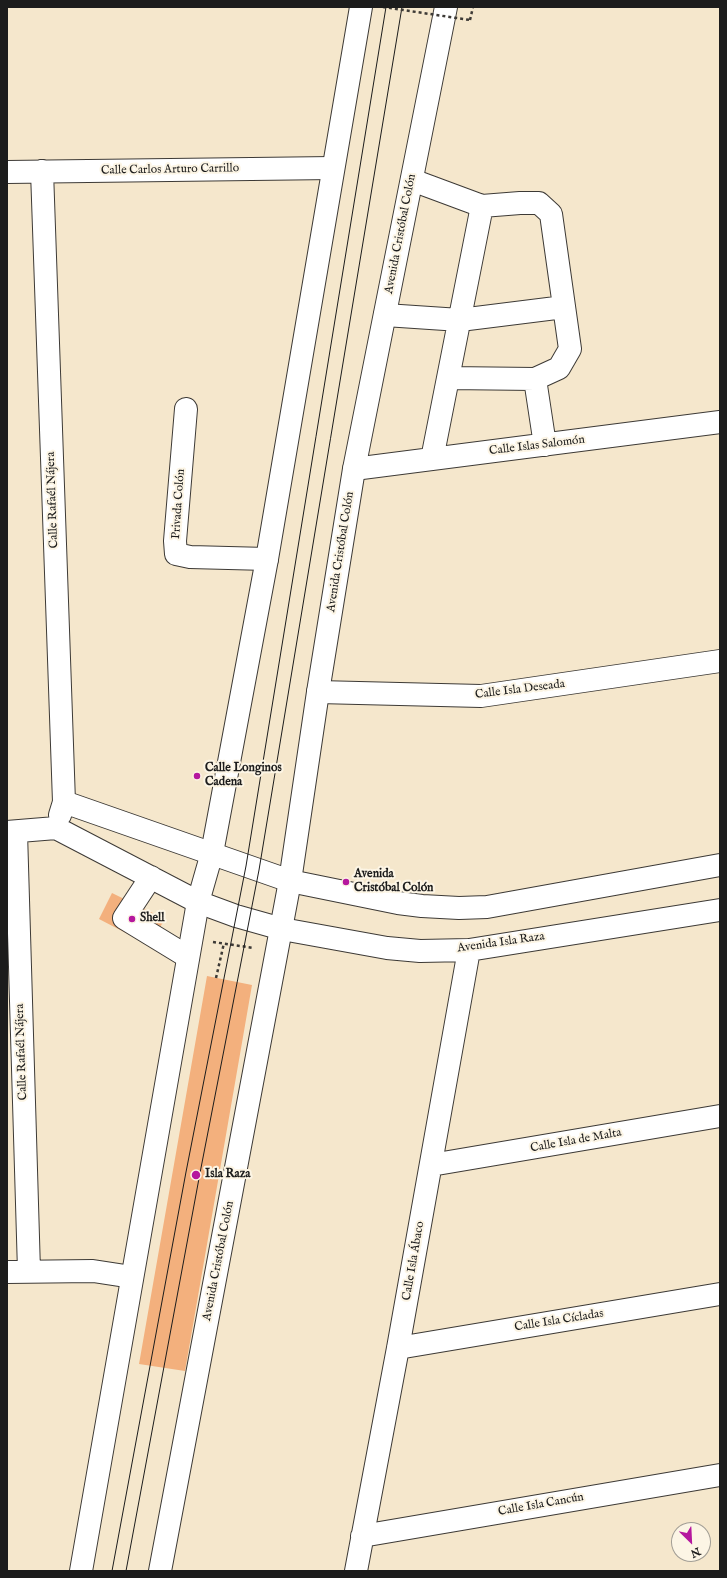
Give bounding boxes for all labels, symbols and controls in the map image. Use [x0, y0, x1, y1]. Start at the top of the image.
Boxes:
street label: Calle Carlos Arturo Carrillo [101, 162, 239, 178]
street label: Avenida Cristóbal Colón [382, 173, 420, 295]
street label: Calle Islas Salomón [488, 433, 586, 459]
street label: Calle Rafaél Nájera [44, 451, 62, 549]
street label: Privada Colón [169, 468, 189, 540]
street label: Avenida Cristóbal Colón [324, 491, 358, 613]
street label: Calle Isla Deseada [474, 677, 566, 703]
place label: Calle Longinos Cadena [205, 762, 282, 790]
marker: Calle Longinos Cadena [192, 771, 202, 781]
place label: Avenida Cristóbal Colón [354, 868, 433, 896]
marker: Avenida Cristóbal Colón [341, 877, 351, 887]
place label: Shell [140, 912, 165, 926]
marker: Shell [127, 914, 137, 924]
street label: Avenida Isla Raza [457, 930, 545, 956]
street label: Calle Rafaél Nájera [13, 1003, 31, 1101]
street label: Calle Isla de Malta [529, 1126, 623, 1156]
place label: Isla Raza [205, 1168, 250, 1182]
marker: Isla Raza [190, 1169, 202, 1181]
street label: Avenida Cristóbal Colón [200, 1200, 238, 1322]
street label: Calle Isla Ábaco [400, 1220, 428, 1302]
street label: Calle Isla Cícladas [513, 1307, 605, 1335]
street label: Calle Isla Cancún [497, 1490, 585, 1520]
north arrow [671, 1522, 711, 1562]
text: N [688, 1544, 703, 1560]

